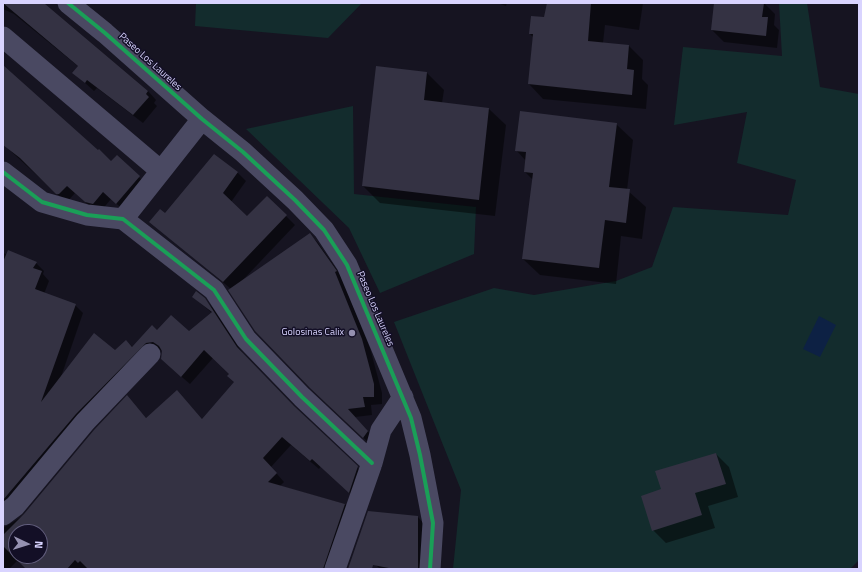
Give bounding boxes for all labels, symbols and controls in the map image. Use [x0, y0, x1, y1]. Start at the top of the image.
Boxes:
street label: Paseo Los Laureles [116, 31, 184, 93]
street label: Paseo Los Laureles [354, 270, 396, 348]
place label: Golosinas Calix [281, 327, 344, 339]
marker: Golosinas Calix [347, 328, 357, 338]
north arrow [8, 524, 48, 564]
text: N [31, 540, 47, 549]

